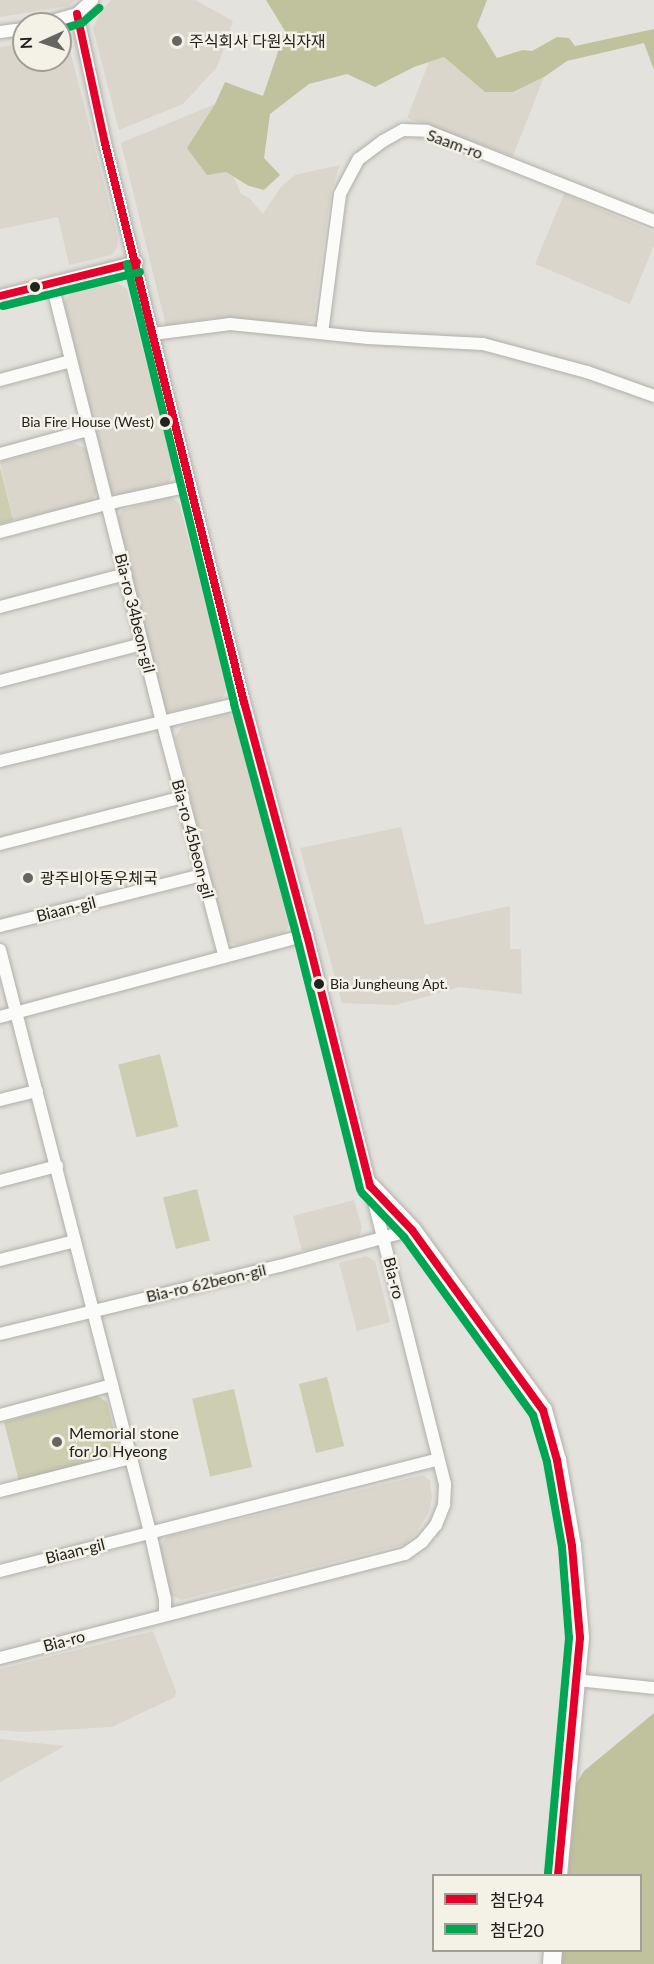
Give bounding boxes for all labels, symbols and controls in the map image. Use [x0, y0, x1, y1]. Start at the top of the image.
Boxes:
north arrow [12, 12, 72, 72]
place label: 주식회사 다원식자재 [189, 31, 326, 51]
marker: 주식회사 다원식자재 [170, 34, 184, 48]
text: N [16, 36, 35, 50]
street label: Saam-ro [424, 125, 486, 163]
unlabelled marker [29, 281, 41, 293]
place label: Bia Fire House (West) [21, 414, 154, 430]
marker: Bia Fire House (West) [159, 416, 171, 428]
street label: Bia-ro 34beon-gil [111, 551, 159, 675]
street label: Bia-ro 45beon-gil [168, 777, 218, 901]
place label: 광주비아동우체국 [40, 868, 158, 888]
marker: 광주비아동우체국 [21, 871, 35, 885]
street label: Biaan-gil [34, 892, 98, 926]
place label: Bia Jungheung Apt. [330, 976, 449, 992]
marker: Bia Jungheung Apt. [313, 978, 325, 990]
street label: Bia-ro [380, 1255, 408, 1301]
street label: Bia-ro 62beon-gil [144, 1260, 268, 1306]
place label: Memorial stone for Jo Hyeong [69, 1423, 179, 1461]
marker: Memorial stone for Jo Hyeong [50, 1435, 64, 1449]
street label: Biaan-gil [43, 1534, 107, 1568]
street label: Bia-ro [41, 1626, 87, 1656]
legend [432, 1874, 642, 1952]
text: 첨단94 [490, 1889, 544, 1911]
text: 첨단20 [490, 1919, 544, 1941]

